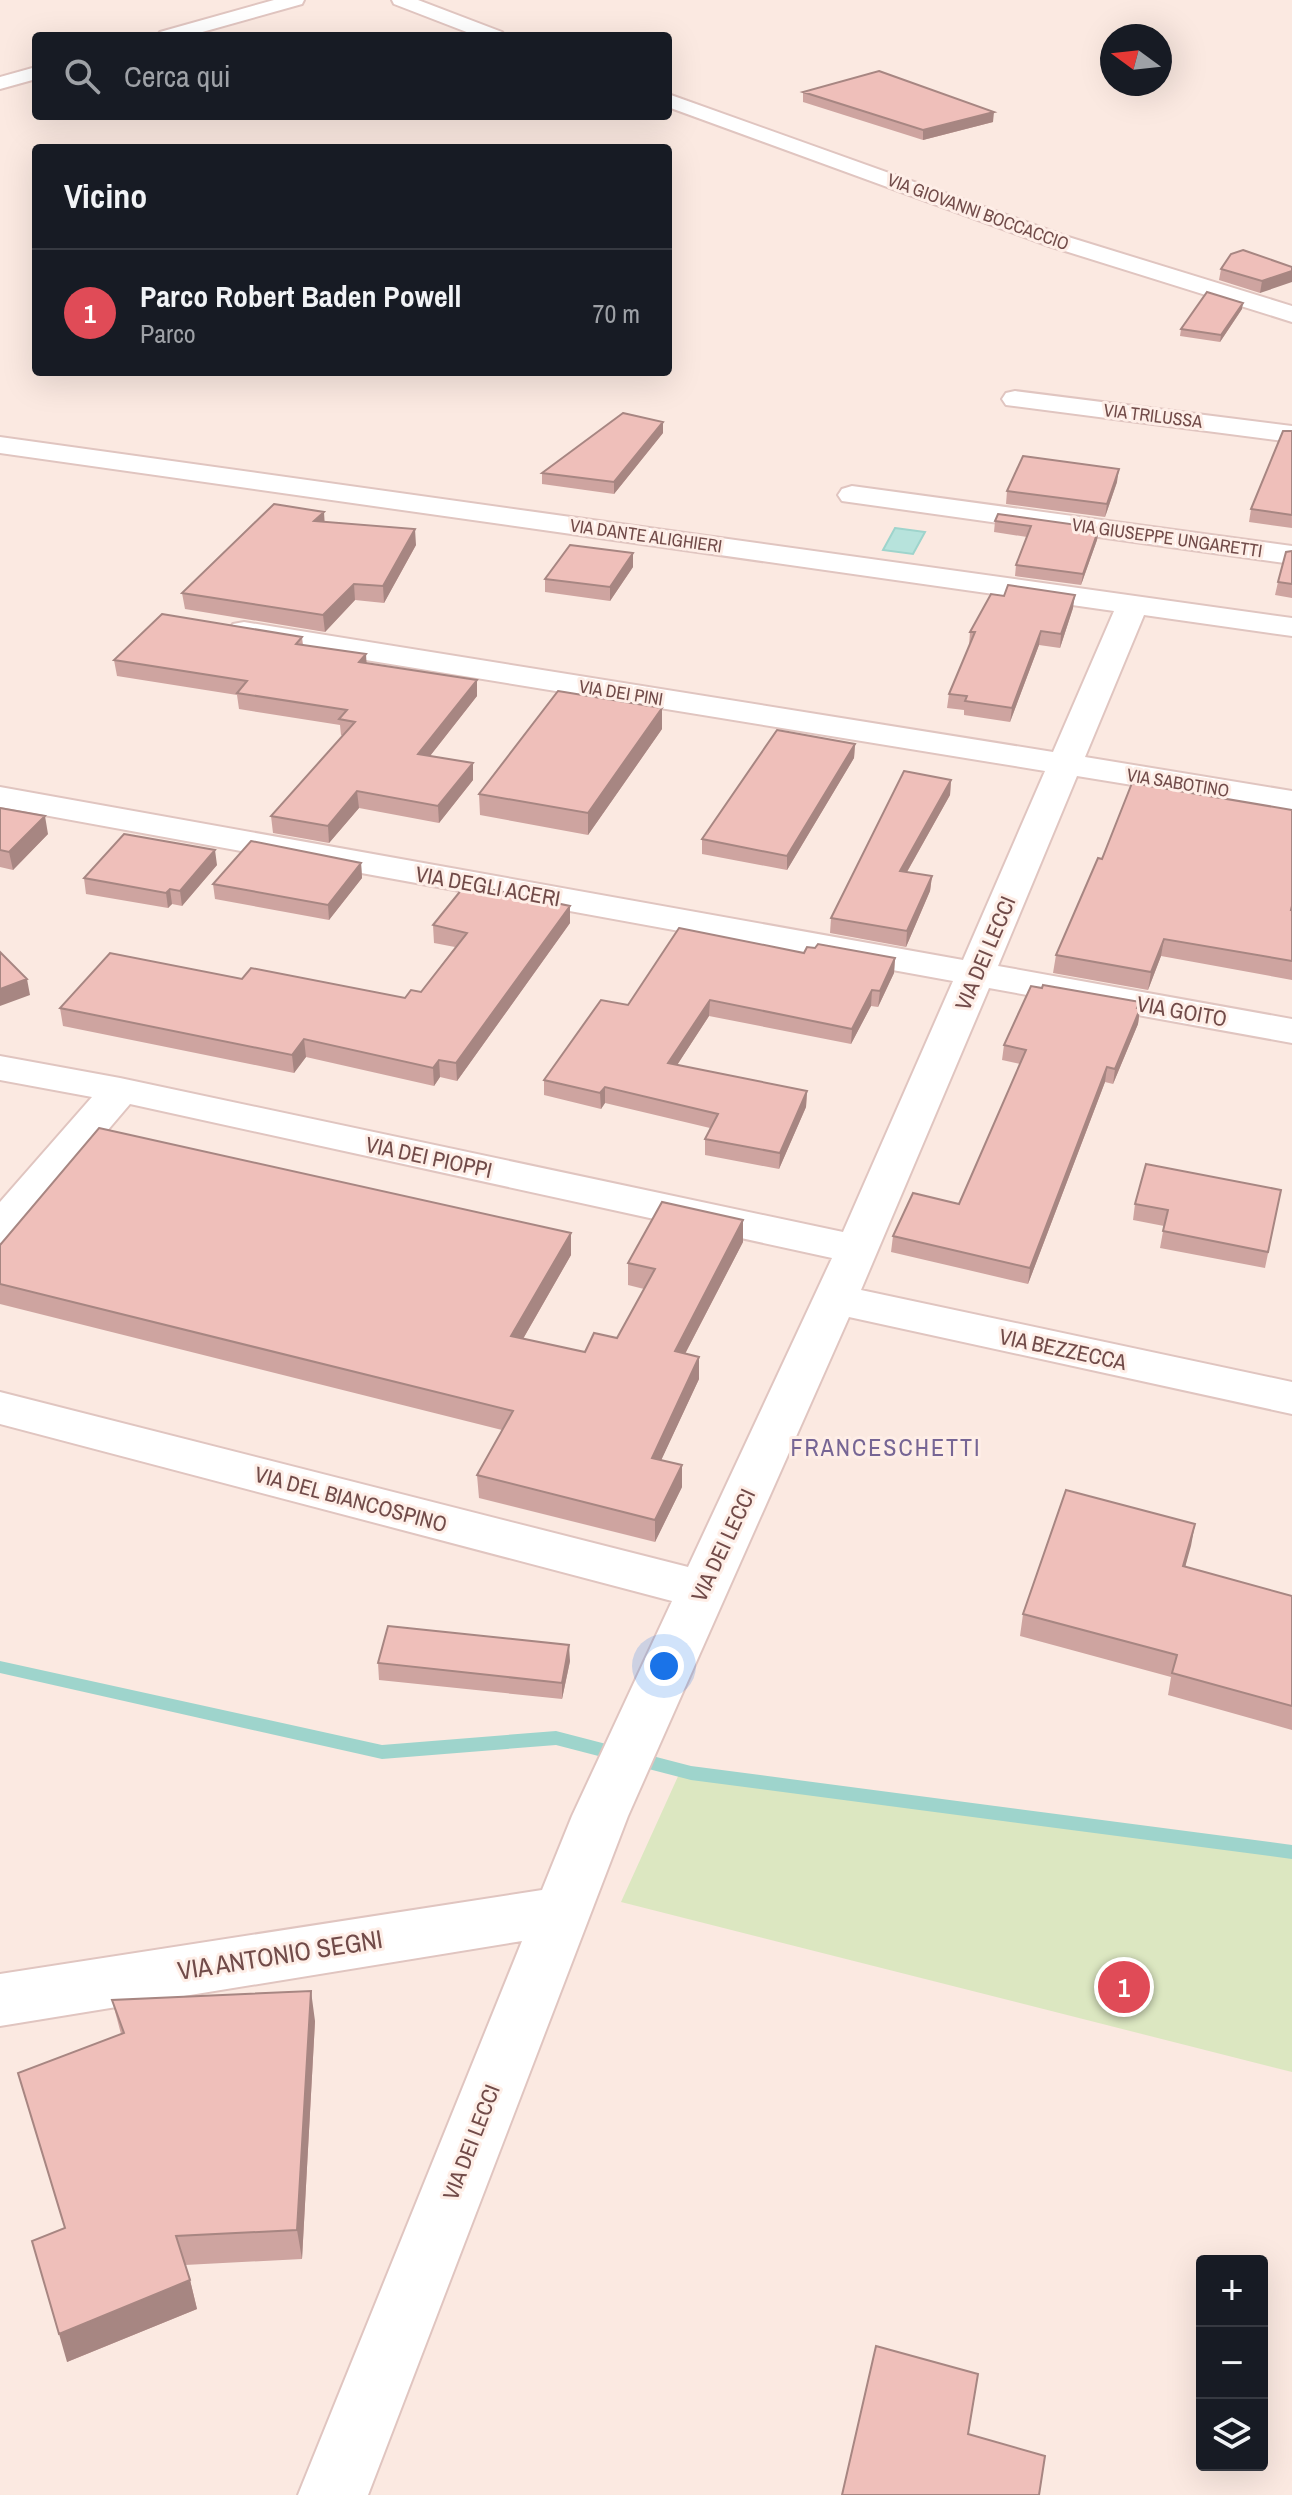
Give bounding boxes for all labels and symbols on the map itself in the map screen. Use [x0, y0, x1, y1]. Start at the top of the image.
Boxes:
north arrow [1100, 24, 1172, 96]
street label: VIA GIOVANNI BOCCACCIO [884, 167, 1073, 256]
street label: VIA TRILUSSA [1102, 397, 1204, 434]
street label: VIA DANTE ALIGHIERI [568, 512, 724, 559]
street label: VIA GIUSEPPE UNGARETTI [1070, 512, 1264, 563]
street label: VIA DEI PINI [577, 674, 665, 711]
street label: VIA SABOTINO [1125, 762, 1231, 803]
street label: VIA DEGLI ACERI [413, 859, 563, 913]
street label: VIA DEI LECCI [947, 891, 1023, 1015]
street label: VIA GOITO [1135, 988, 1229, 1034]
street label: VIA DEI PIOPPI [363, 1129, 495, 1185]
street label: VIA BEZZECCA [997, 1321, 1130, 1377]
district label: FRANCESCHETTI [790, 1431, 982, 1463]
street label: VIA DEL BIANCOSPINO [252, 1459, 450, 1539]
street label: VIA DEI LECCI [684, 1484, 762, 1606]
your location [644, 1646, 684, 1686]
street label: VIA ANTONIO SEGNI [175, 1921, 385, 1988]
pin: 1 [1098, 1957, 1150, 2017]
street label: VIA DEI LECCI [435, 2080, 507, 2204]

